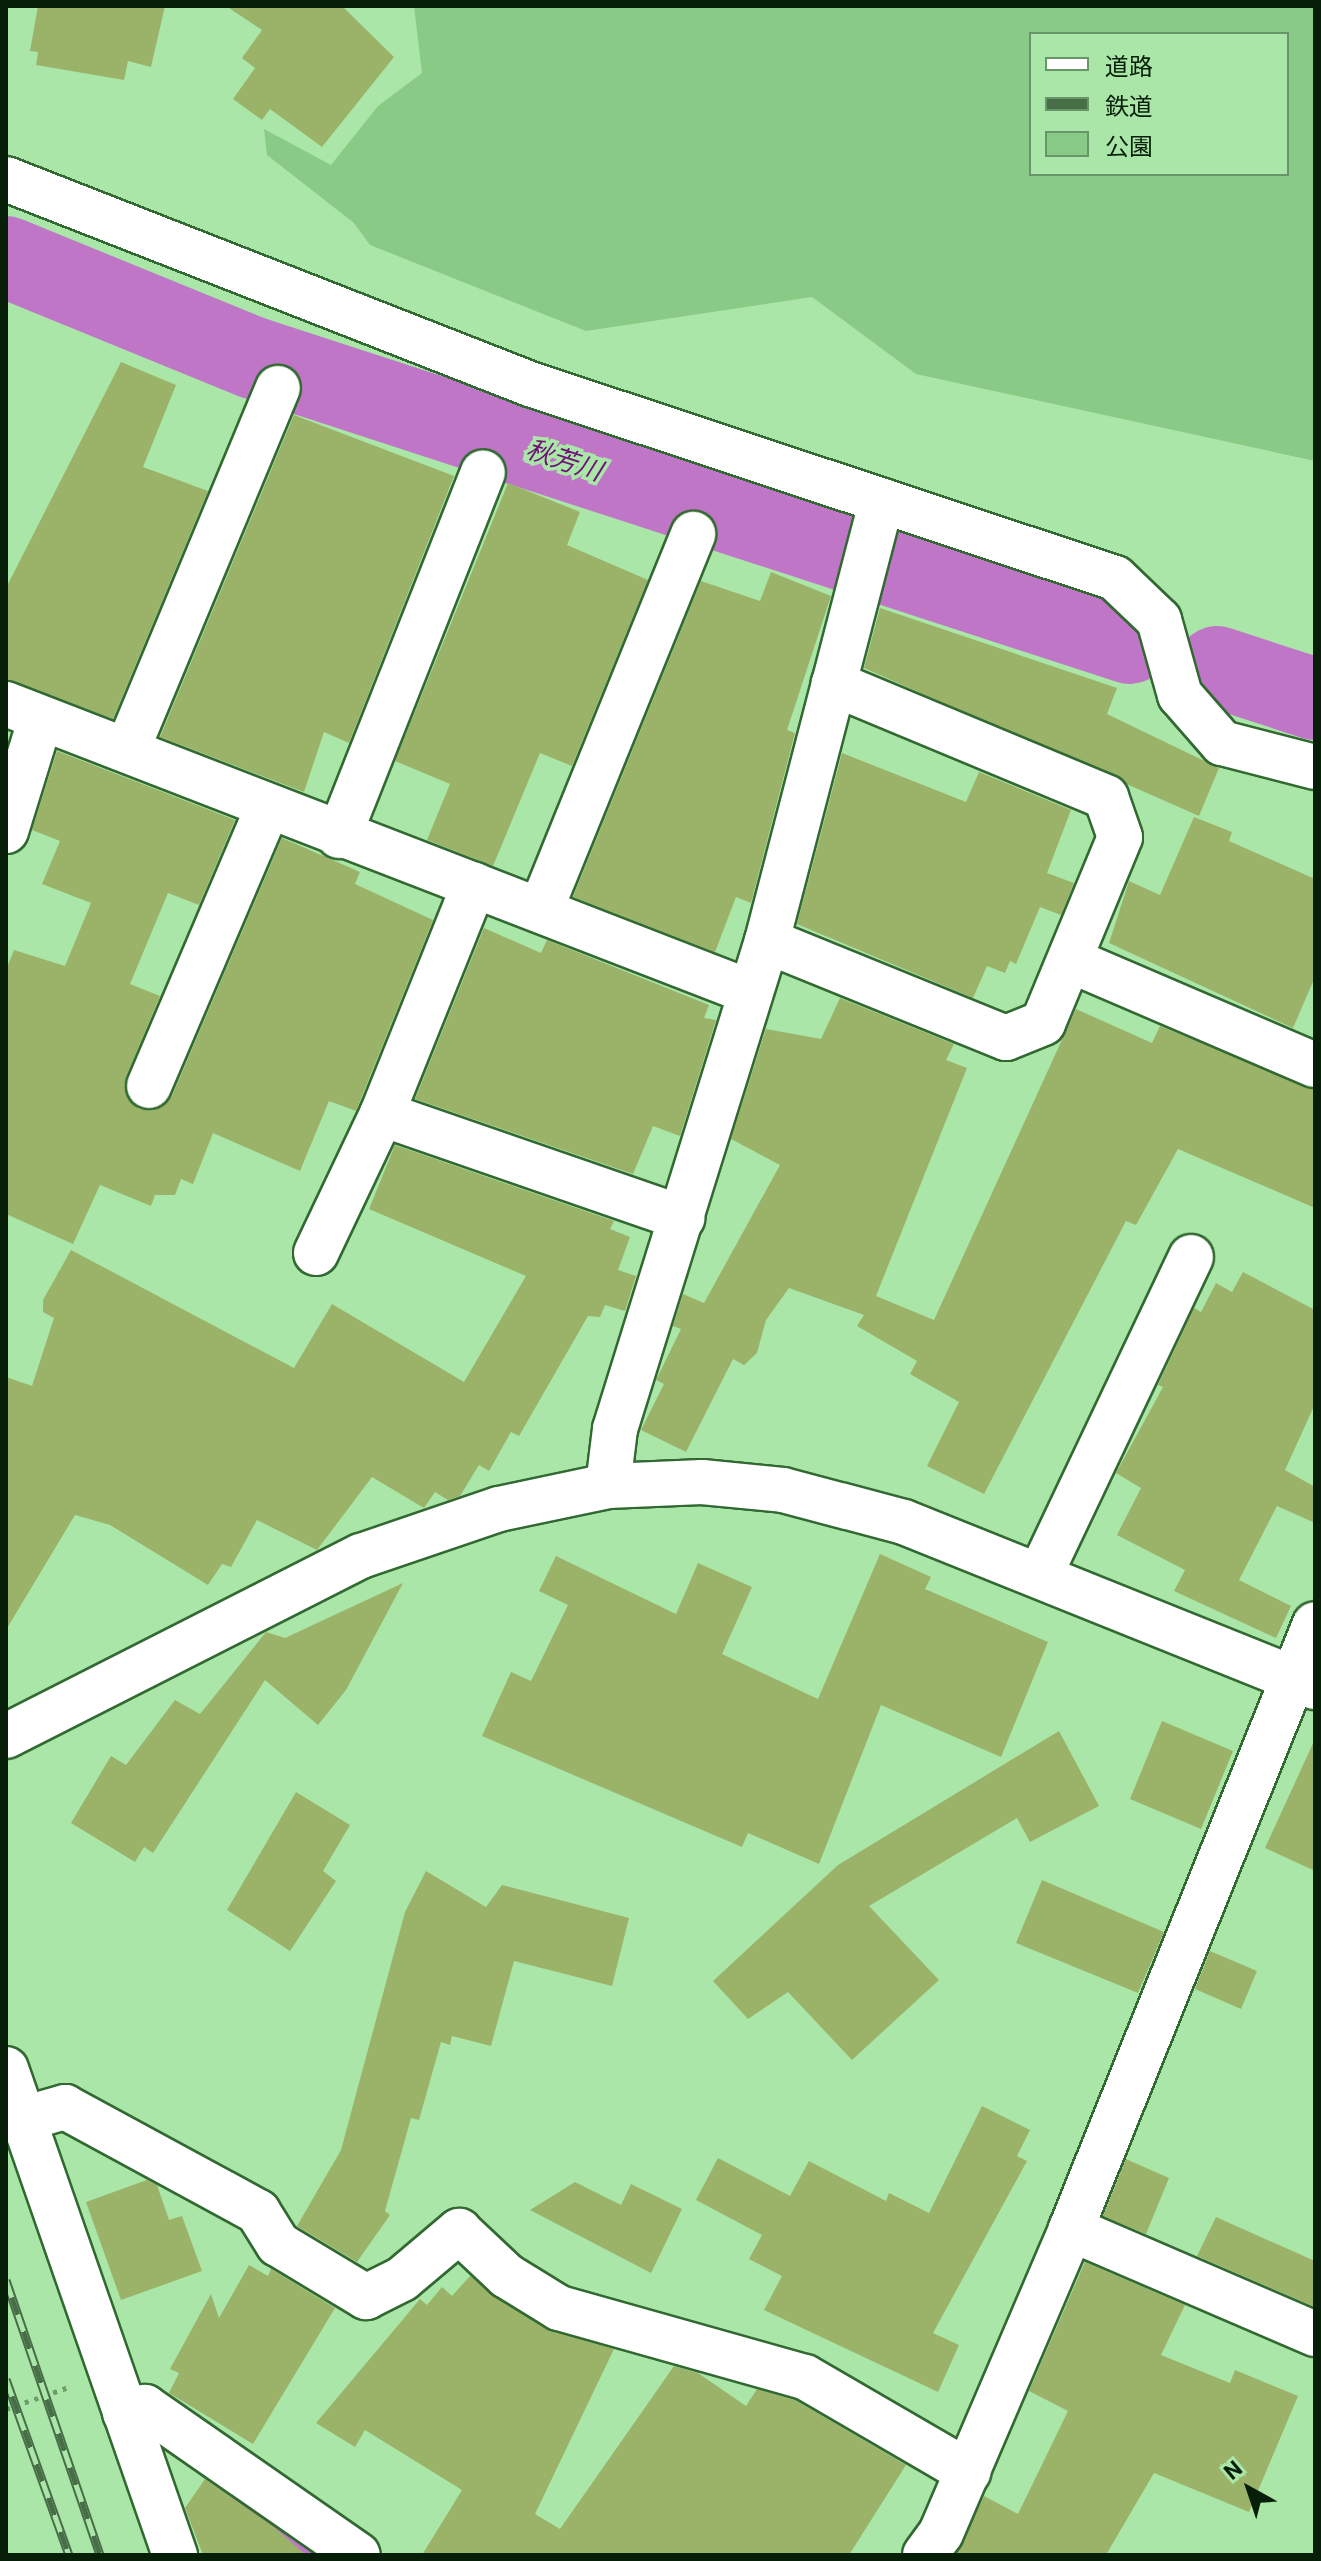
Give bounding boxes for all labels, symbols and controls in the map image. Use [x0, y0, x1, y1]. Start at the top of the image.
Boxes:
legend [1029, 32, 1289, 176]
text: 道路 [1105, 53, 1153, 81]
text: 鉄道 [1105, 93, 1153, 121]
text: 公園 [1105, 133, 1153, 161]
water label: 秋芳川 [522, 434, 606, 488]
north arrow [1209, 2449, 1289, 2529]
text: N [1219, 2456, 1247, 2485]

